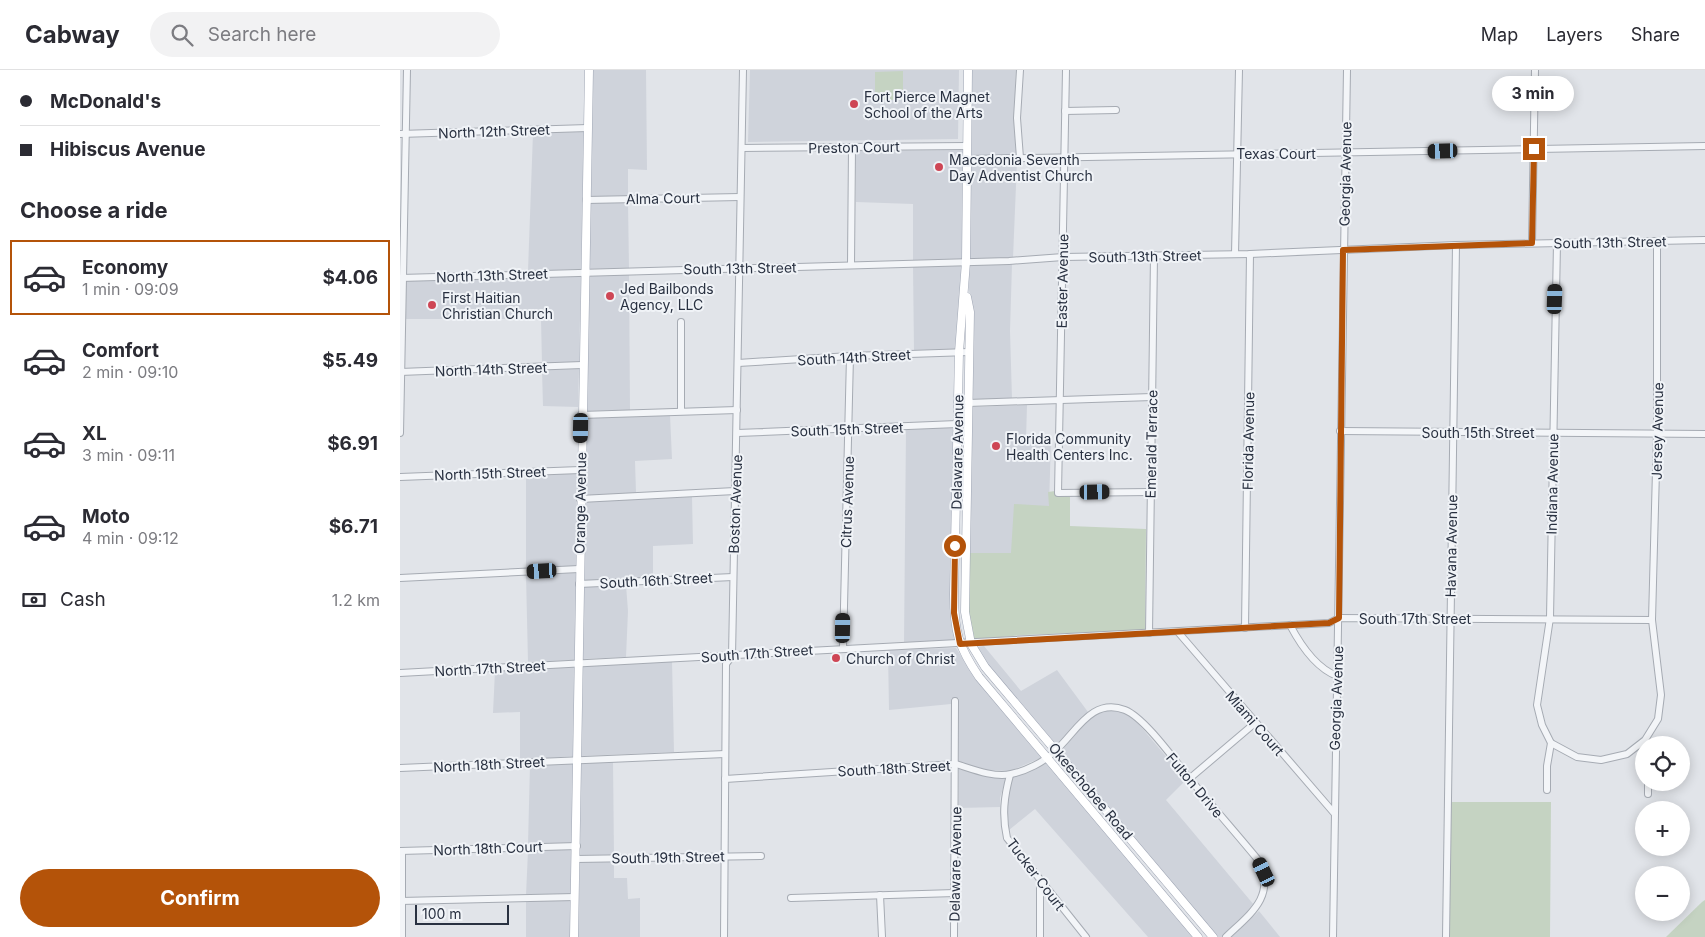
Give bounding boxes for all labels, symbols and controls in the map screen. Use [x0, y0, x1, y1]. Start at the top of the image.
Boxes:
search box [150, 12, 500, 57]
text: Cabway [25, 20, 120, 49]
icon: search [168, 21, 196, 49]
text: Search here [208, 23, 316, 46]
text: Map [1481, 24, 1518, 45]
text: Layers [1546, 24, 1603, 45]
text: Share [1631, 24, 1680, 45]
callout: 3 min [1493, 77, 1575, 112]
text: 3 min [1511, 83, 1555, 103]
place label: Fort Pierce Magnet School of the Arts [864, 88, 990, 121]
text: McDonald's [50, 90, 161, 113]
marker: Fort Pierce Magnet School of the Arts [848, 98, 860, 110]
street label: North 12th Street [438, 121, 551, 141]
street label: Georgia Avenue [1336, 121, 1354, 227]
text: Hibiscus Avenue [50, 138, 206, 161]
street label: Preston Court [808, 138, 900, 156]
route end [1523, 138, 1545, 160]
car [1427, 143, 1458, 159]
street label: Texas Court [1236, 145, 1316, 162]
place label: Macedonia Seventh Day Adventist Church [949, 151, 1093, 184]
marker: Macedonia Seventh Day Adventist Church [933, 161, 945, 173]
street label: Alma Court [626, 189, 701, 207]
text: Choose a ride [20, 197, 168, 223]
street label: South 13th Street [1553, 233, 1667, 251]
street label: Easter Avenue [1053, 234, 1071, 328]
street label: South 13th Street [1088, 247, 1202, 265]
icon: car [22, 255, 67, 300]
text: Economy [82, 256, 168, 279]
street label: South 13th Street [683, 259, 797, 277]
street label: North 13th Street [436, 265, 549, 285]
text: $4.06 [322, 266, 378, 289]
text: 1 min · 09:09 [82, 279, 179, 299]
place label: Jed Bailbonds Agency, LLC [620, 280, 714, 313]
car [1546, 284, 1563, 314]
place label: First Haitian Christian Church [442, 289, 553, 322]
marker: Jed Bailbonds Agency, LLC [604, 290, 616, 302]
marker: First Haitian Christian Church [426, 299, 438, 311]
icon: car [22, 338, 67, 383]
text: Comfort [82, 339, 159, 362]
street label: South 14th Street [797, 346, 912, 368]
text: $5.49 [322, 349, 378, 372]
street label: North 14th Street [435, 359, 548, 379]
text: 2 min · 09:10 [82, 362, 178, 382]
street label: Jersey Avenue [1648, 382, 1666, 480]
street label: Emerald Terrace [1142, 389, 1160, 499]
street label: Florida Avenue [1239, 392, 1257, 490]
street label: Delaware Avenue [947, 394, 967, 510]
car [573, 413, 588, 443]
street label: South 15th Street [790, 419, 904, 439]
icon: car [22, 421, 67, 466]
text: XL [82, 422, 107, 445]
street label: South 15th Street [1422, 424, 1535, 441]
place label: Florida Community Health Centers Inc. [1006, 430, 1133, 463]
text: $6.91 [327, 432, 378, 455]
street label: Indiana Avenue [1543, 433, 1561, 535]
marker: Florida Community Health Centers Inc. [990, 440, 1002, 452]
text: 3 min · 09:11 [82, 445, 175, 465]
street label: Orange Avenue [571, 452, 589, 554]
street label: Boston Avenue [725, 454, 745, 554]
street label: Citrus Avenue [837, 456, 857, 548]
street label: North 15th Street [434, 463, 547, 483]
car [1079, 484, 1110, 500]
street label: Havana Avenue [1442, 494, 1460, 598]
icon: car [22, 504, 67, 549]
text: Moto [82, 505, 130, 528]
text: $6.71 [329, 515, 378, 538]
text: 4 min · 09:12 [82, 528, 179, 548]
route start [944, 535, 966, 557]
car [526, 563, 557, 579]
street label: South 16th Street [599, 569, 713, 591]
icon: cash [20, 586, 48, 614]
text: Cash [60, 588, 106, 611]
text: 1.2 km [332, 590, 380, 610]
street label: South 17th Street [1359, 610, 1472, 627]
car [835, 613, 850, 643]
street label: South 17th Street [700, 641, 814, 665]
street label: Georgia Avenue [1326, 645, 1346, 751]
place label: Church of Christ [846, 650, 955, 667]
marker: Church of Christ [830, 652, 842, 664]
street label: North 17th Street [434, 657, 546, 679]
street label: Miami Court [1222, 687, 1288, 759]
map controls [1635, 736, 1690, 921]
button: locate [1635, 736, 1690, 791]
street label: Okeechobee Road [1045, 739, 1137, 843]
street label: Fulton Drive [1163, 749, 1227, 821]
street label: North 18th Street [433, 753, 546, 775]
street label: South 18th Street [837, 757, 951, 779]
button: + [1635, 801, 1690, 856]
street label: Delaware Avenue [945, 806, 965, 922]
street label: Tucker Court [1003, 835, 1069, 914]
street label: North 18th Court [433, 838, 543, 858]
street label: South 19th Street [611, 848, 725, 866]
car [1250, 855, 1277, 889]
button: − [1635, 866, 1690, 921]
button: Confirm [20, 869, 380, 927]
scale bar [415, 902, 509, 925]
text: 100 m [422, 905, 462, 922]

